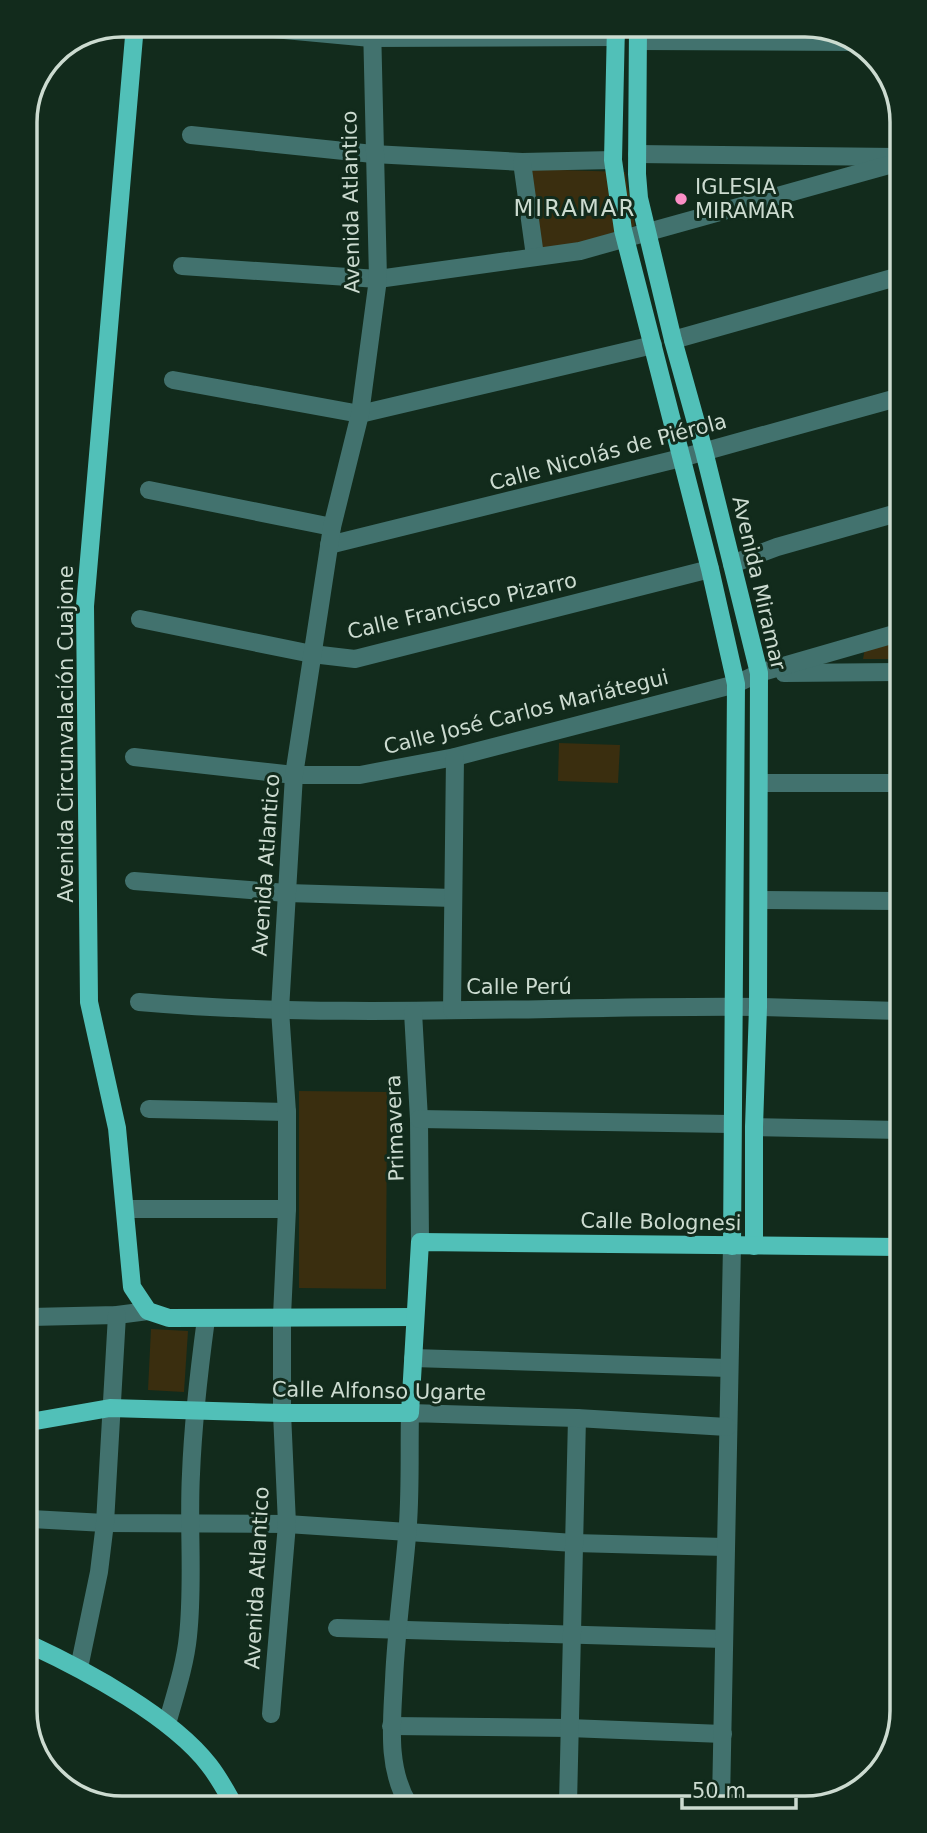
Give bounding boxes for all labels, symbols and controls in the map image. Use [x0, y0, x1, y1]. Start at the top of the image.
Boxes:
street label: Avenida Atlantico [337, 110, 365, 294]
place label: IGLESIA MIRAMAR [695, 175, 795, 223]
marker: IGLESIA MIRAMAR [673, 191, 689, 207]
district label: MIRAMAR [514, 195, 636, 221]
street label: Calle Nicolás de Piérola [487, 409, 729, 495]
street label: Avenida Miramar [727, 494, 791, 673]
street label: Avenida Circunvalación Cuajone [54, 565, 78, 903]
street label: Calle Francisco Pizarro [345, 568, 579, 644]
street label: Calle José Carlos Mariátegui [381, 665, 671, 759]
street label: Avenida Atlantico [248, 773, 284, 957]
street label: Calle Perú [466, 975, 572, 999]
street label: Primavera [381, 1074, 409, 1182]
street label: Calle Bolognesi [580, 1209, 742, 1235]
street label: Calle Alfonso Ugarte [272, 1377, 486, 1405]
street label: Avenida Atlantico [240, 1486, 274, 1670]
scale bar [682, 1766, 796, 1810]
text: 50 m [692, 1779, 746, 1803]

